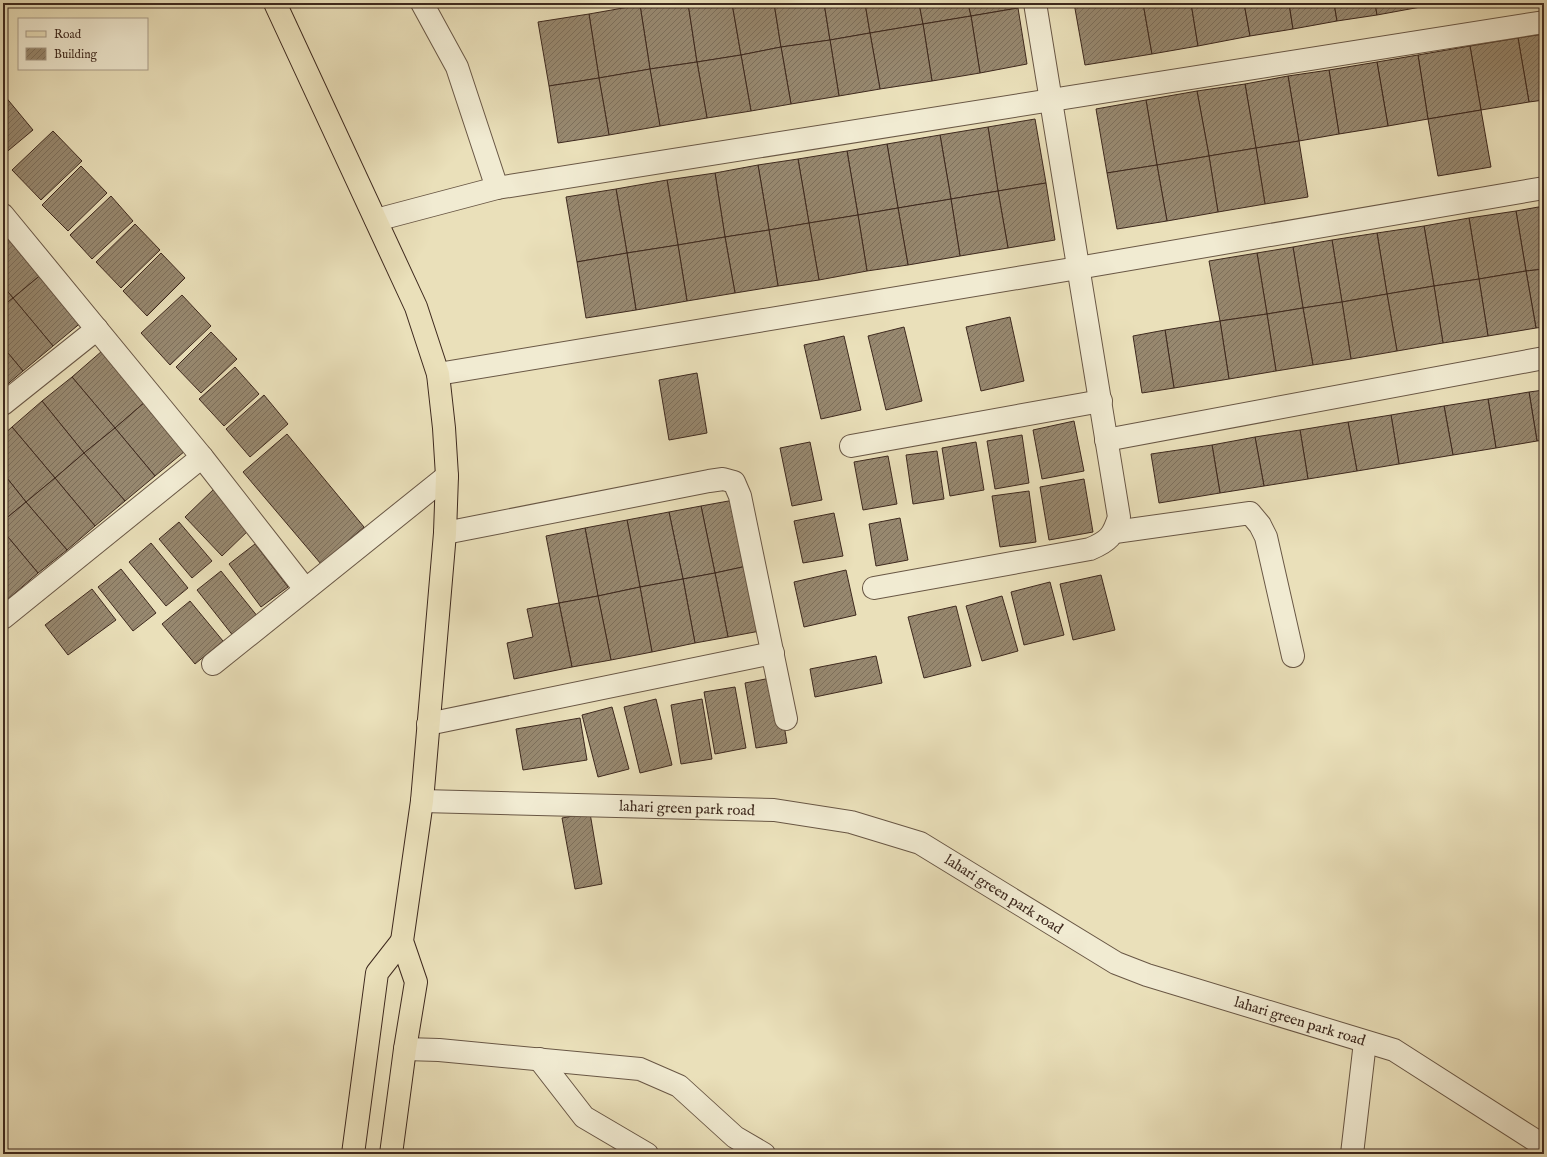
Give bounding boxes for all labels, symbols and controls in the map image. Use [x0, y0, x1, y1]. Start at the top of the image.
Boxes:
legend [18, 18, 148, 70]
text: Road [54, 27, 82, 42]
text: Building [54, 47, 98, 62]
street label: lahari green park road [619, 797, 756, 820]
street label: lahari green park road [941, 850, 1067, 939]
street label: lahari green park road [1232, 993, 1369, 1051]

